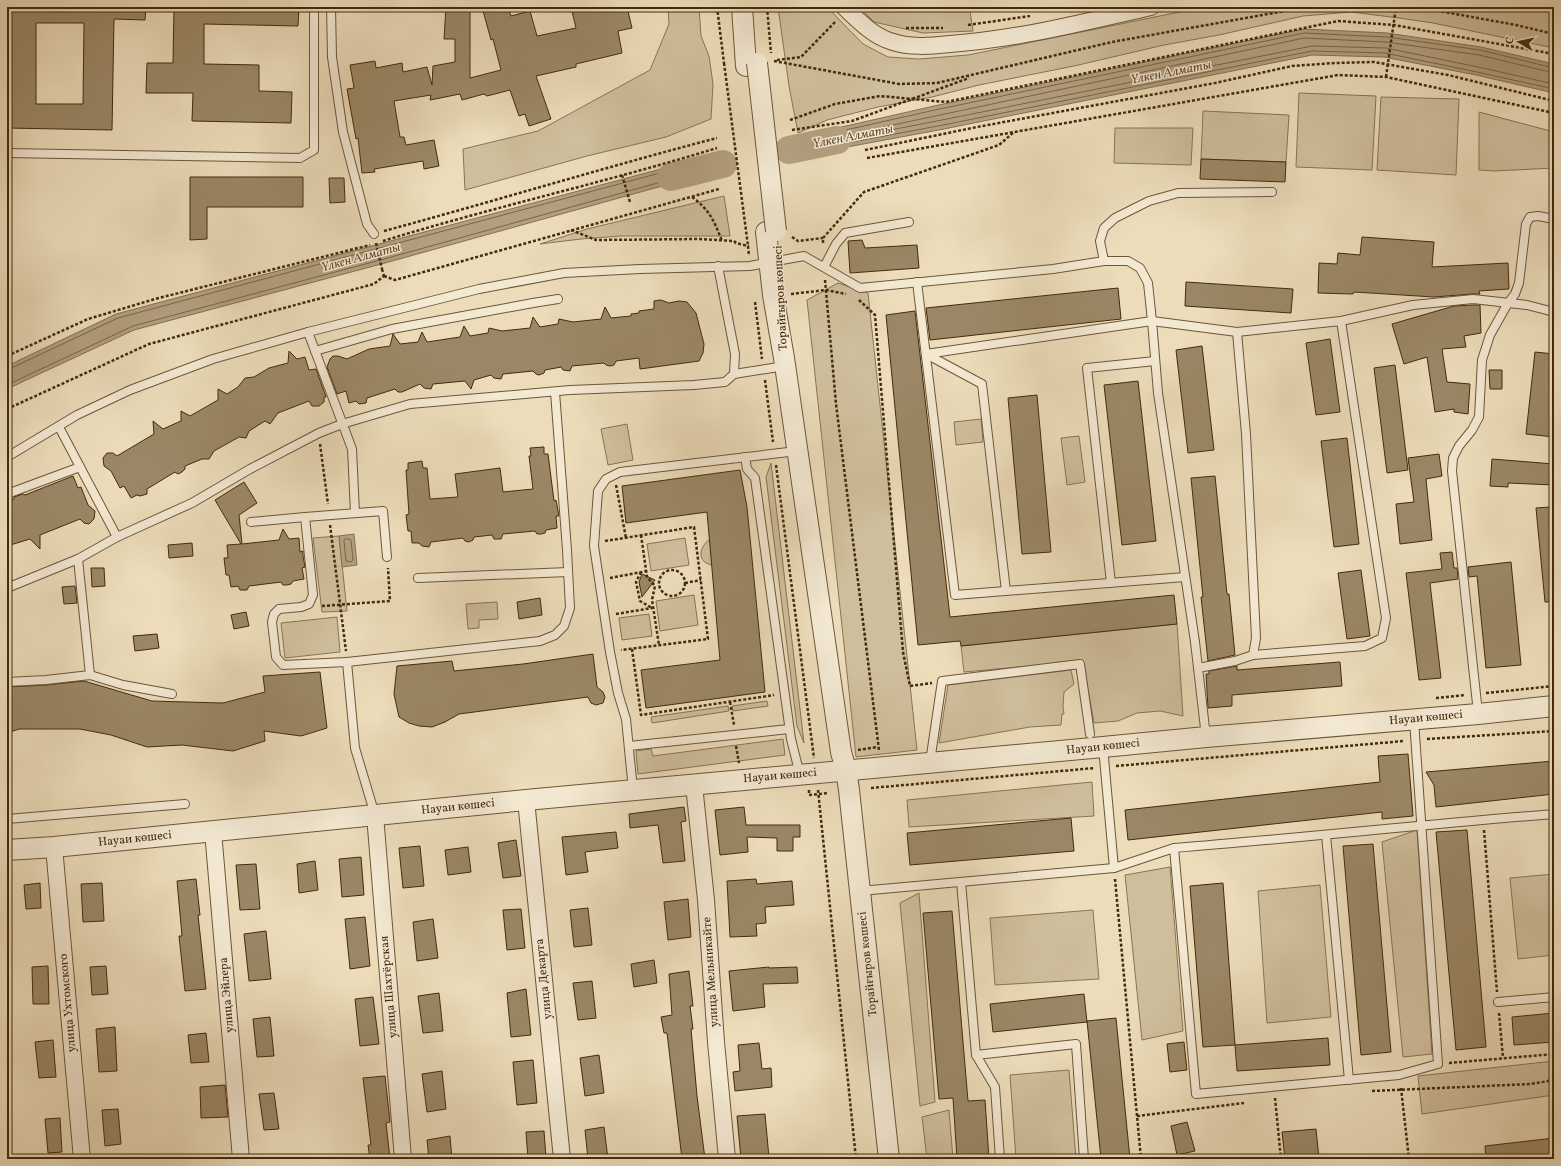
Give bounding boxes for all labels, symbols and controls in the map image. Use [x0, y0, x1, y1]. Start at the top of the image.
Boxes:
north arrow [1499, 22, 1539, 62]
text: С [1503, 36, 1519, 45]
water label: Үлкен Алматы [1129, 56, 1213, 90]
water label: Үлкен Алматы [811, 120, 895, 154]
water label: Үлкен Алматы [319, 239, 403, 277]
street label: Торайғыров көшесі [770, 245, 792, 351]
street label: Науаи көшесі [1389, 707, 1464, 729]
street label: Науаи көшесі [1065, 735, 1141, 759]
street label: Науаи көшесі [743, 765, 818, 787]
street label: Науаи көшесі [420, 795, 496, 819]
street label: Науаи көшесі [97, 827, 173, 851]
street label: Торайғыров көшесі [854, 910, 881, 1017]
street label: улица Мельникайте [699, 916, 723, 1028]
street label: улица Шахтёрская [377, 935, 401, 1039]
street label: улица Декарта [532, 938, 556, 1020]
street label: улица Ухтомского [56, 953, 80, 1053]
street label: улица Эйлера [216, 957, 238, 1033]

